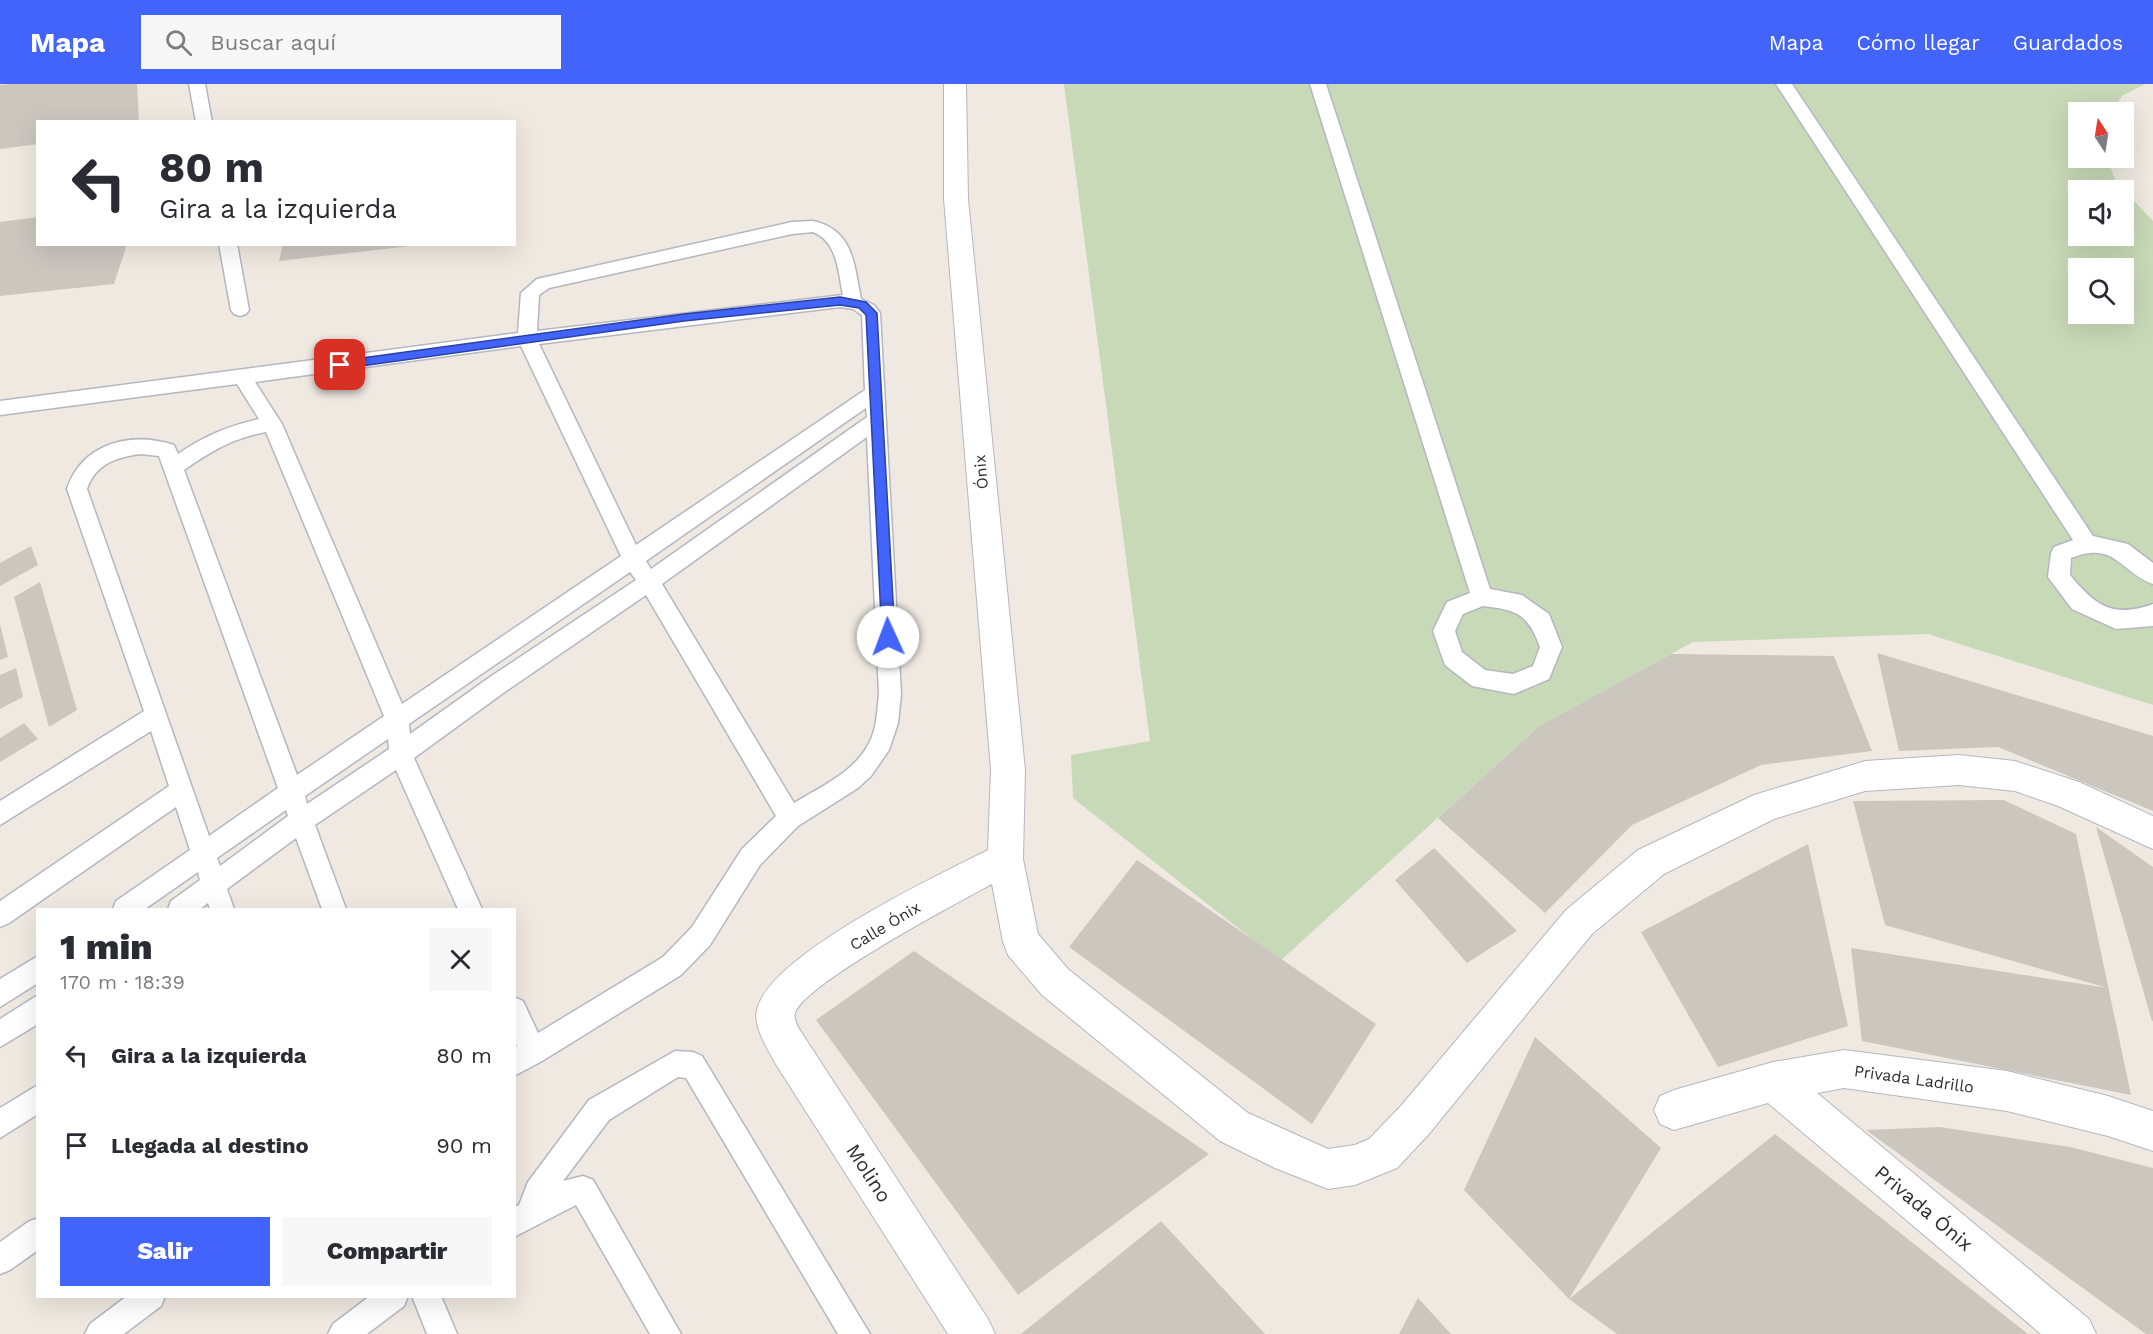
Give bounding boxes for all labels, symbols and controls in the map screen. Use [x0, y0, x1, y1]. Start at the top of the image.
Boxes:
search box [141, 15, 561, 69]
text: Mapa [30, 26, 105, 59]
icon: search [162, 26, 195, 59]
text: Buscar aquí [210, 30, 336, 55]
text: Mapa [1769, 30, 1823, 55]
text: Cómo llegar [1856, 30, 1980, 55]
text: Guardados [2013, 30, 2123, 55]
north arrow [2068, 102, 2134, 168]
map controls [2068, 102, 2134, 324]
text: 80 m [159, 143, 264, 192]
icon: left [60, 144, 138, 222]
button: sound [2068, 180, 2134, 246]
text: Gira a la izquierda [159, 193, 397, 225]
button: search [2068, 258, 2134, 324]
pin [314, 339, 365, 390]
icon: arrive [323, 348, 356, 381]
street label: Ónix [970, 454, 992, 490]
position arrow [856, 605, 920, 669]
street label: Calle Ónix [846, 897, 924, 955]
text: 1 min [60, 926, 153, 968]
button: close [429, 928, 492, 991]
text: 170 m · 18:39 [60, 970, 185, 994]
icon: left [60, 1039, 93, 1072]
text: Gira a la izquierda [111, 1043, 307, 1068]
text: 80 m [436, 1043, 492, 1068]
street label: Privada Ladrillo [1853, 1061, 1975, 1097]
icon: arrive [60, 1129, 93, 1162]
text: Llegada al destino [111, 1133, 309, 1158]
text: 90 m [436, 1133, 492, 1158]
street label: Molino [841, 1139, 897, 1207]
street label: Privada Ónix [1870, 1160, 1978, 1256]
button: Salir [60, 1217, 270, 1286]
button: Compartir [282, 1217, 492, 1286]

